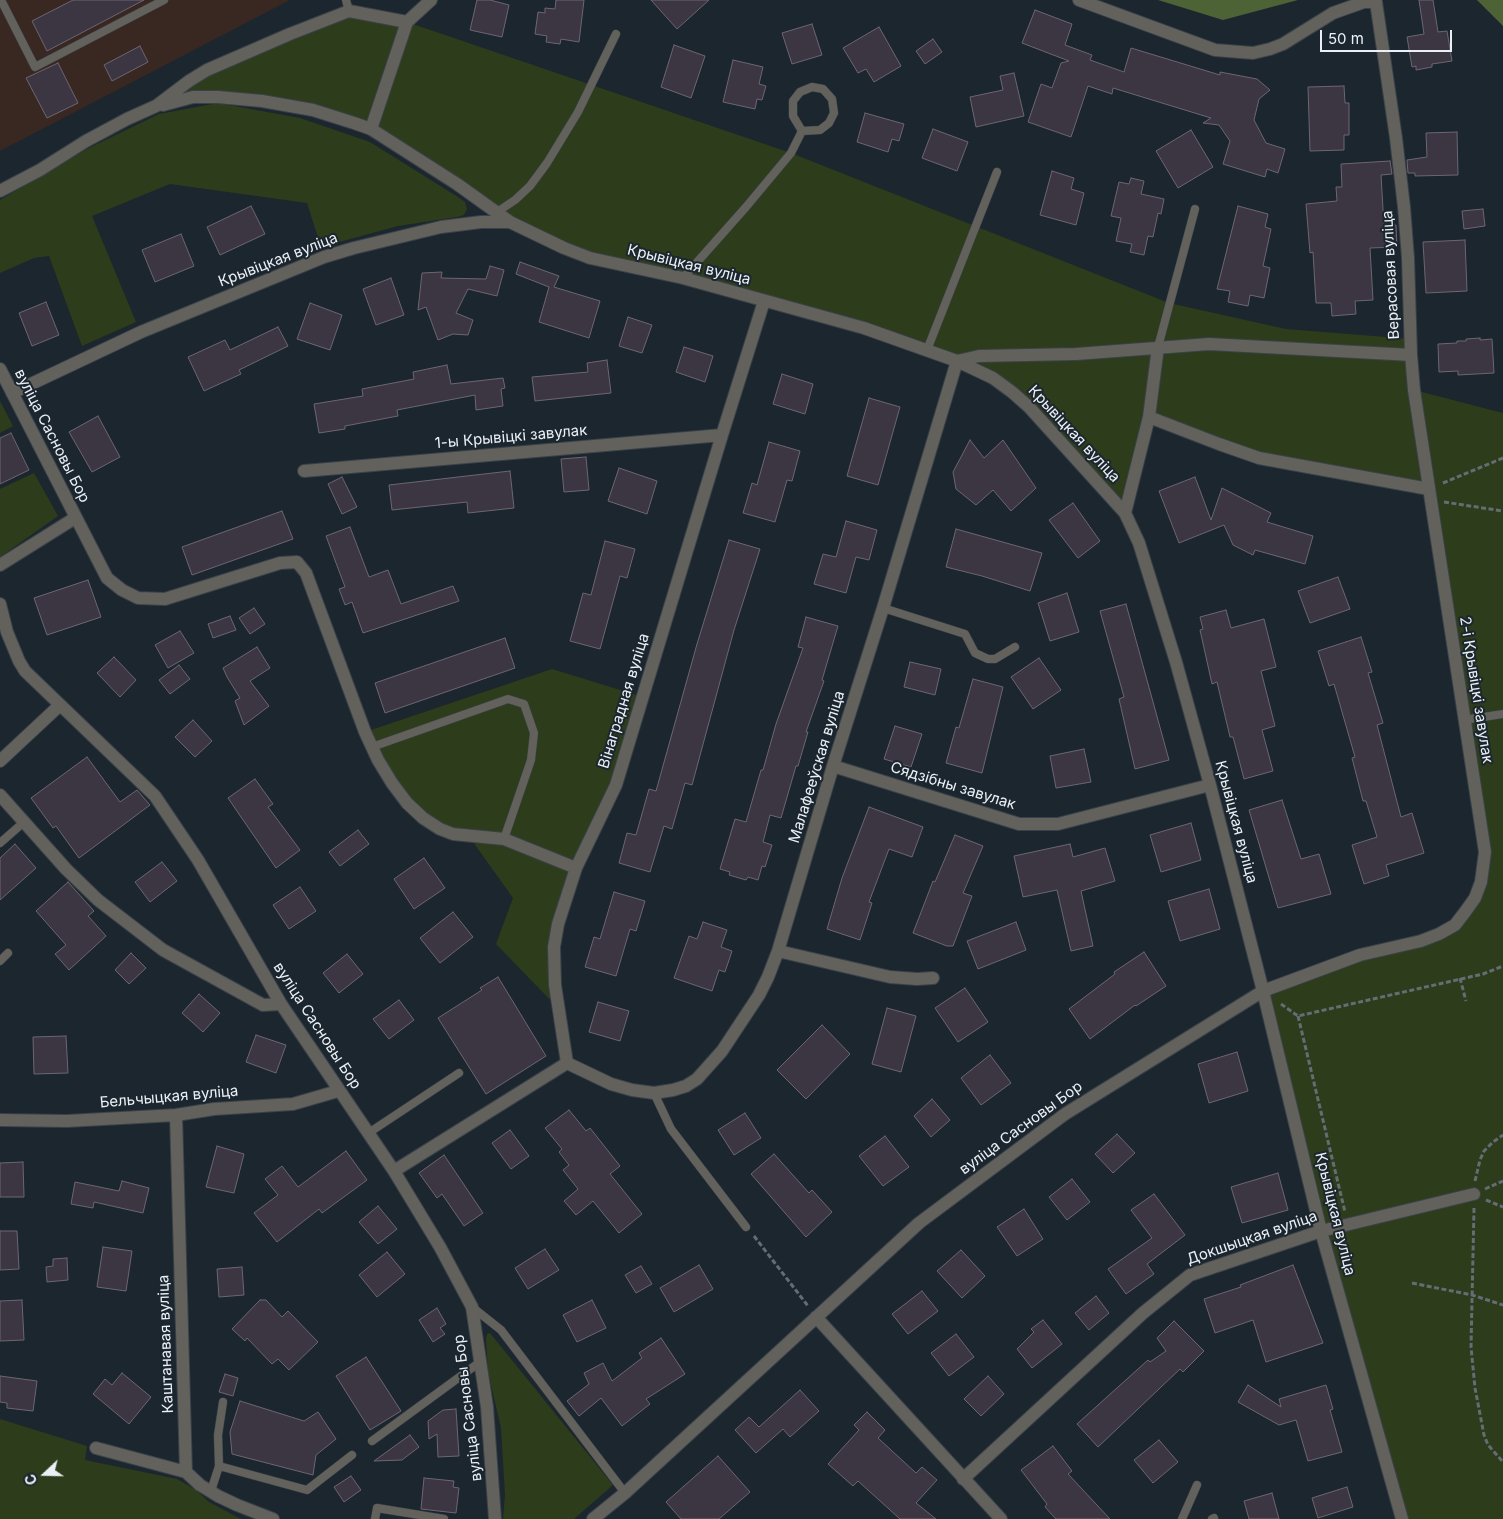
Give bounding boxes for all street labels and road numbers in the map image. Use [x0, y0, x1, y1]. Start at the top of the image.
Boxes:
street label: Верасовая вуліца [1379, 210, 1403, 340]
street label: Крывіцкая вуліца [216, 229, 340, 291]
street label: Крывіцкая вуліца [626, 241, 752, 289]
street label: вуліца Сасновы Бор [10, 366, 94, 506]
street label: Крывіцкая вуліца [1024, 382, 1124, 486]
street label: 1-ы Крывіцкі завулак [434, 421, 588, 453]
street label: 2-і Крывіцкі завулак [1455, 615, 1497, 765]
street label: Вінаградная вуліца [595, 631, 653, 771]
street label: Малафееўская вуліца [785, 689, 849, 845]
street label: Сядзібны завулак [888, 758, 1018, 814]
street label: Крывіцкая вуліца [1211, 759, 1261, 885]
street label: вуліца Сасновы Бор [269, 959, 365, 1093]
street label: вуліца Сасновы Бор [956, 1077, 1086, 1179]
street label: Бельчыцкая вуліца [99, 1082, 239, 1112]
street label: Крывіцкая вуліца [1311, 1151, 1359, 1277]
street label: Докшыцкая вуліца [1184, 1207, 1320, 1269]
street label: Каштанавая вуліца [155, 1274, 177, 1414]
street label: вуліца Сасновы Бор [450, 1334, 486, 1482]

